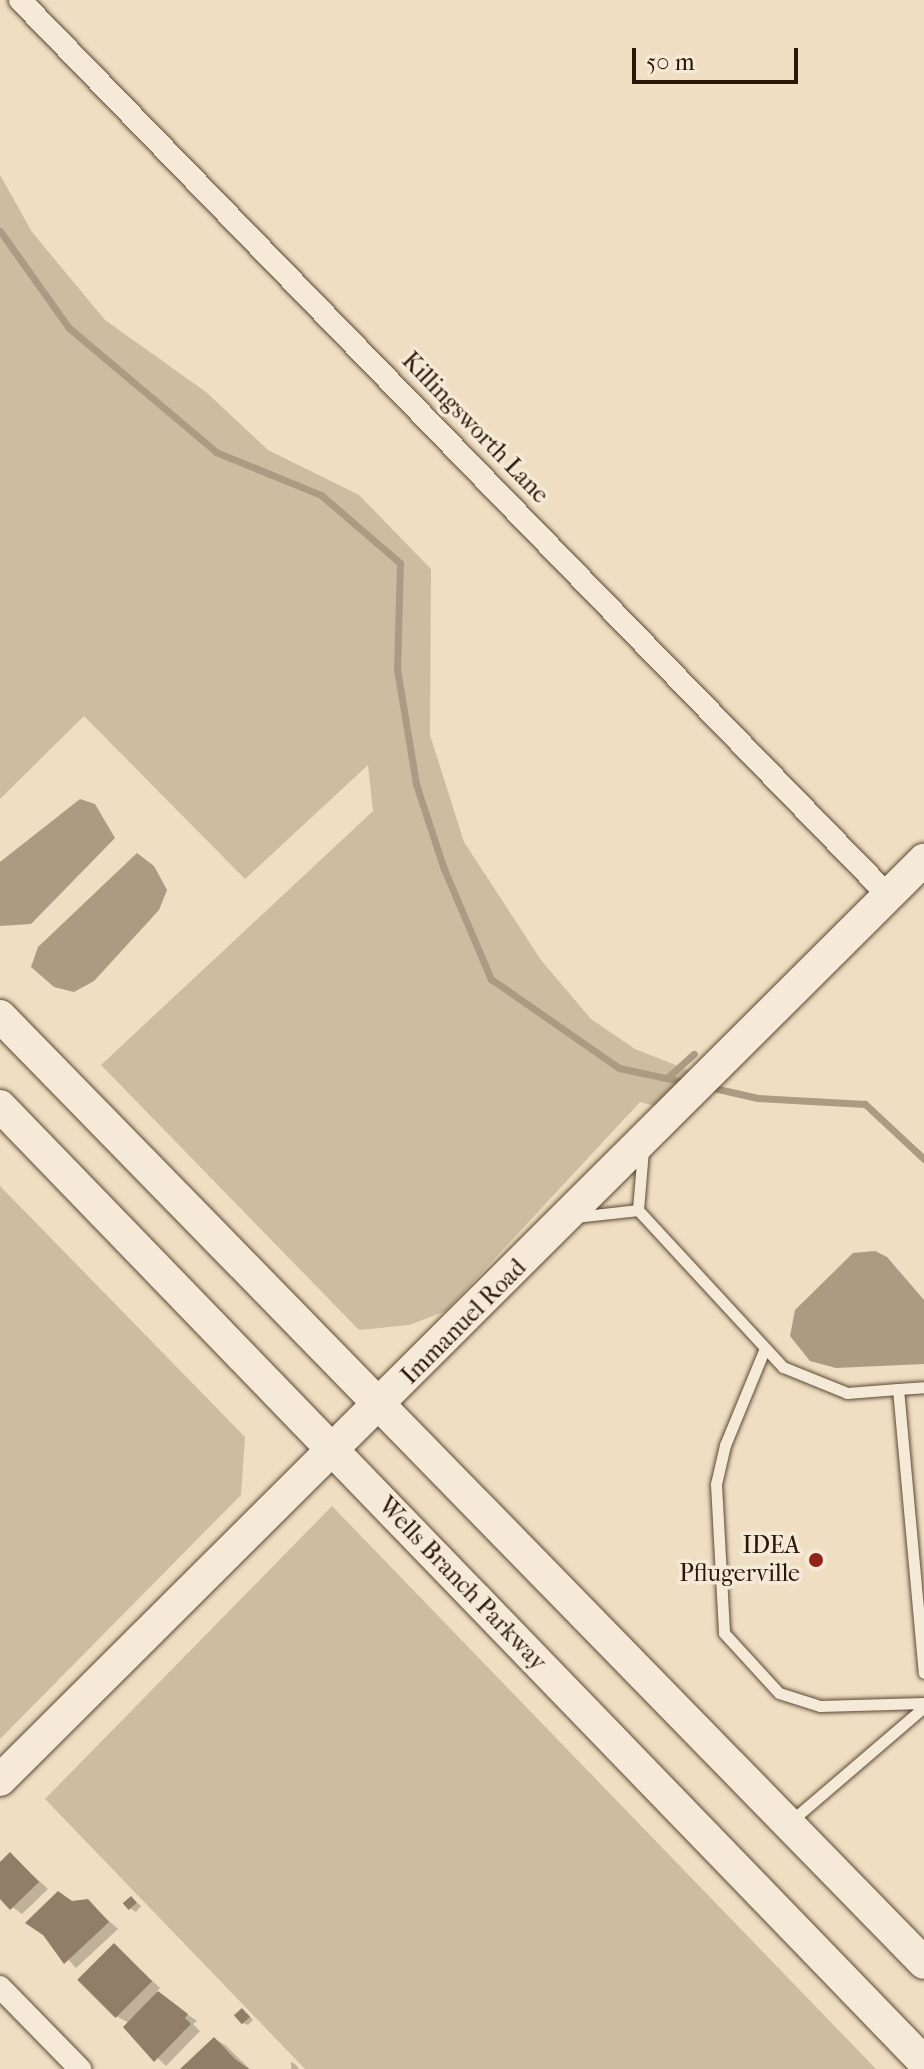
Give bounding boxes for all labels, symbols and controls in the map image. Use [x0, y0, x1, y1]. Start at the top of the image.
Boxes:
scale bar [636, 32, 802, 82]
text: 50 m [646, 48, 695, 76]
street label: Killingsworth Lane [396, 347, 554, 509]
street label: Immanuel Road [396, 1254, 532, 1390]
street label: Wells Branch Parkway [372, 1491, 552, 1677]
place label: IDEA Pflugerville [679, 1532, 800, 1588]
marker: IDEA Pflugerville [807, 1551, 825, 1569]

